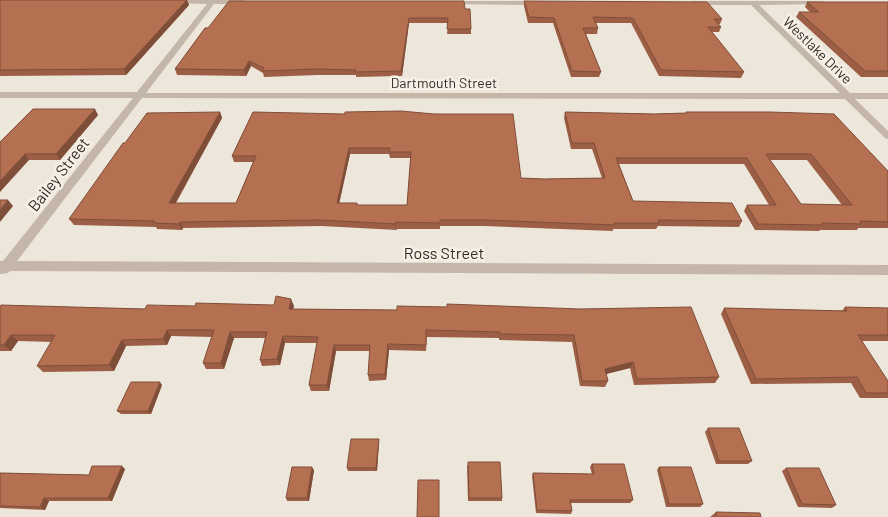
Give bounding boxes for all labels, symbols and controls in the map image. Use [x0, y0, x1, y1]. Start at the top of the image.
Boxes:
street label: Westlake Drive [780, 13, 856, 87]
street label: Dartmouth Street [391, 74, 497, 91]
street label: Bailey Street [23, 133, 93, 215]
street label: Ross Street [404, 243, 484, 262]

